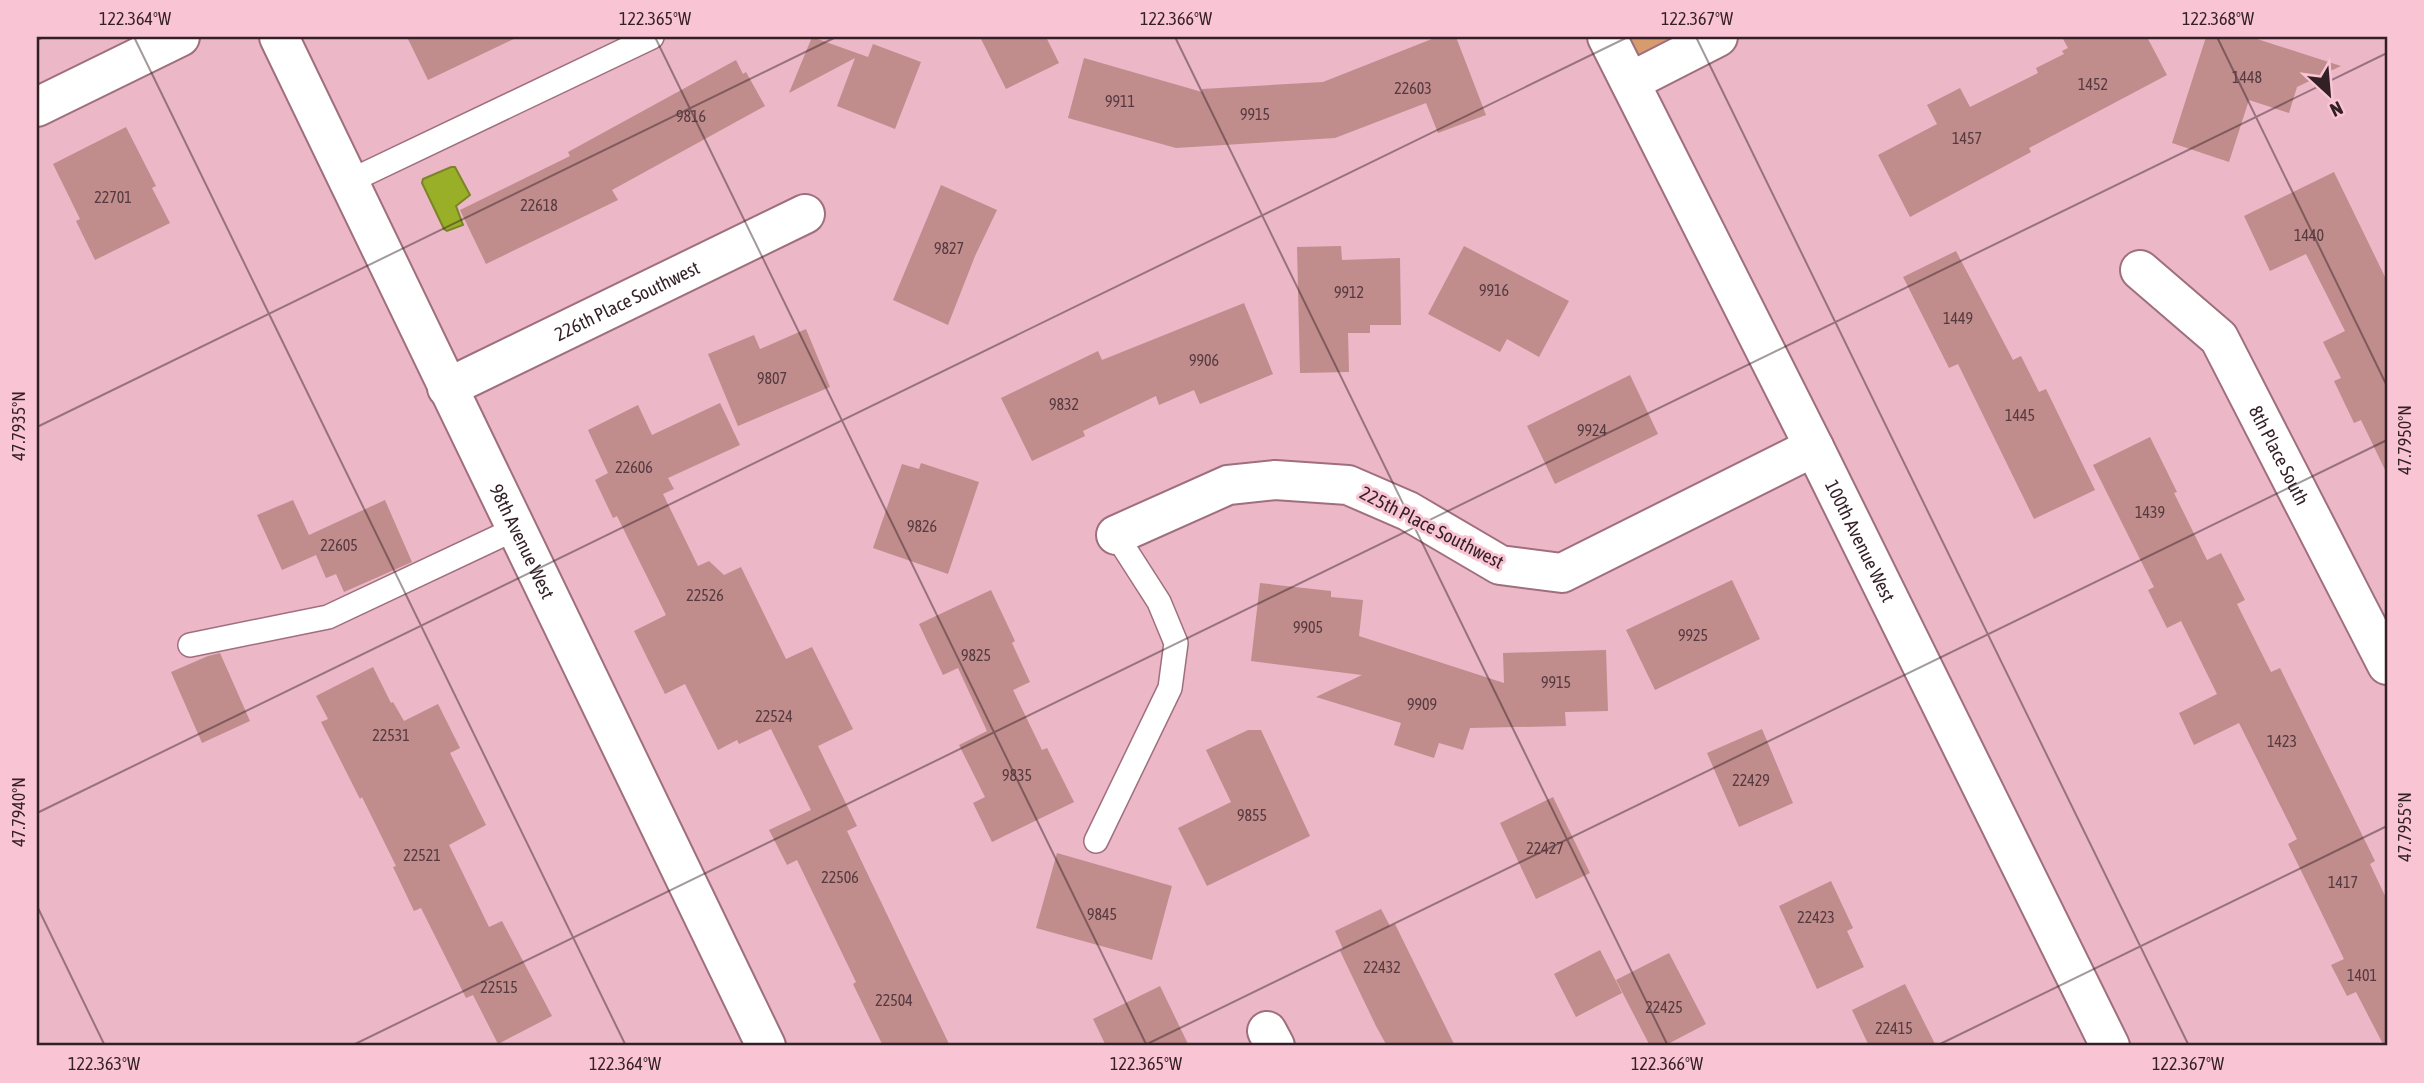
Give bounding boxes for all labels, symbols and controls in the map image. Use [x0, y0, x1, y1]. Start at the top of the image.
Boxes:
text: 122.364°W [99, 8, 171, 29]
text: 122.365°W [619, 8, 691, 29]
text: 122.366°W [1140, 8, 1212, 29]
text: 122.367°W [1661, 8, 1733, 29]
text: 122.368°W [2182, 8, 2254, 29]
north arrow [2294, 60, 2364, 130]
house number: 1448 [2232, 68, 2262, 86]
house number: 1452 [2078, 75, 2108, 93]
house number: 22603 [1394, 79, 1432, 97]
house number: 9911 [1105, 92, 1135, 110]
text: N [2327, 97, 2346, 122]
house number: 9915 [1240, 105, 1270, 123]
house number: 9816 [676, 107, 706, 125]
house number: 1457 [1952, 129, 1982, 147]
house number: 22701 [94, 188, 132, 206]
house number: 22618 [520, 196, 558, 214]
house number: 1440 [2294, 226, 2324, 244]
house number: 9827 [934, 239, 964, 257]
street label: 226th Place Southwest [551, 256, 703, 345]
house number: 9916 [1479, 281, 1509, 299]
house number: 9912 [1334, 283, 1364, 301]
house number: 1449 [1943, 309, 1973, 327]
house number: 9906 [1189, 351, 1219, 369]
house number: 9807 [757, 369, 787, 387]
text: 47.7935°N [8, 391, 29, 461]
house number: 9832 [1049, 395, 1079, 413]
street label: 8th Place South [2245, 402, 2314, 509]
text: 47.7950°N [2394, 405, 2415, 475]
house number: 1445 [2005, 406, 2035, 424]
house number: 9924 [1577, 421, 1607, 439]
house number: 22606 [615, 458, 653, 476]
street label: 100th Avenue West [1821, 476, 1900, 606]
street label: 98th Avenue West [485, 480, 559, 602]
street label: 225th Place Southwest [1356, 481, 1508, 573]
house number: 1439 [2135, 503, 2165, 521]
house number: 9826 [907, 517, 937, 535]
house number: 22605 [320, 536, 358, 554]
house number: 22526 [686, 586, 724, 604]
house number: 9905 [1293, 618, 1323, 636]
house number: 9925 [1678, 626, 1708, 644]
house number: 9825 [961, 646, 991, 664]
house number: 9915 [1541, 673, 1571, 691]
house number: 9909 [1407, 695, 1437, 713]
house number: 22524 [755, 707, 793, 725]
house number: 22531 [372, 726, 410, 744]
house number: 1423 [2267, 732, 2297, 750]
house number: 9835 [1002, 766, 1032, 784]
house number: 22429 [1732, 771, 1770, 789]
text: 47.7940°N [8, 777, 29, 847]
text: 47.7955°N [2394, 792, 2415, 862]
house number: 9855 [1237, 806, 1267, 824]
house number: 22427 [1526, 839, 1564, 857]
house number: 22521 [403, 846, 441, 864]
house number: 22506 [821, 868, 859, 886]
house number: 1417 [2328, 873, 2358, 891]
house number: 9845 [1087, 905, 1117, 923]
house number: 22423 [1797, 908, 1835, 926]
house number: 22432 [1363, 958, 1401, 976]
house number: 1401 [2347, 966, 2377, 984]
house number: 22515 [480, 978, 518, 996]
house number: 22504 [875, 991, 913, 1009]
house number: 22425 [1645, 998, 1683, 1016]
house number: 22415 [1875, 1019, 1913, 1037]
text: 122.363°W [68, 1053, 140, 1074]
text: 122.364°W [589, 1053, 661, 1074]
text: 122.365°W [1110, 1053, 1182, 1074]
text: 122.366°W [1631, 1053, 1703, 1074]
text: 122.367°W [2152, 1053, 2224, 1074]

